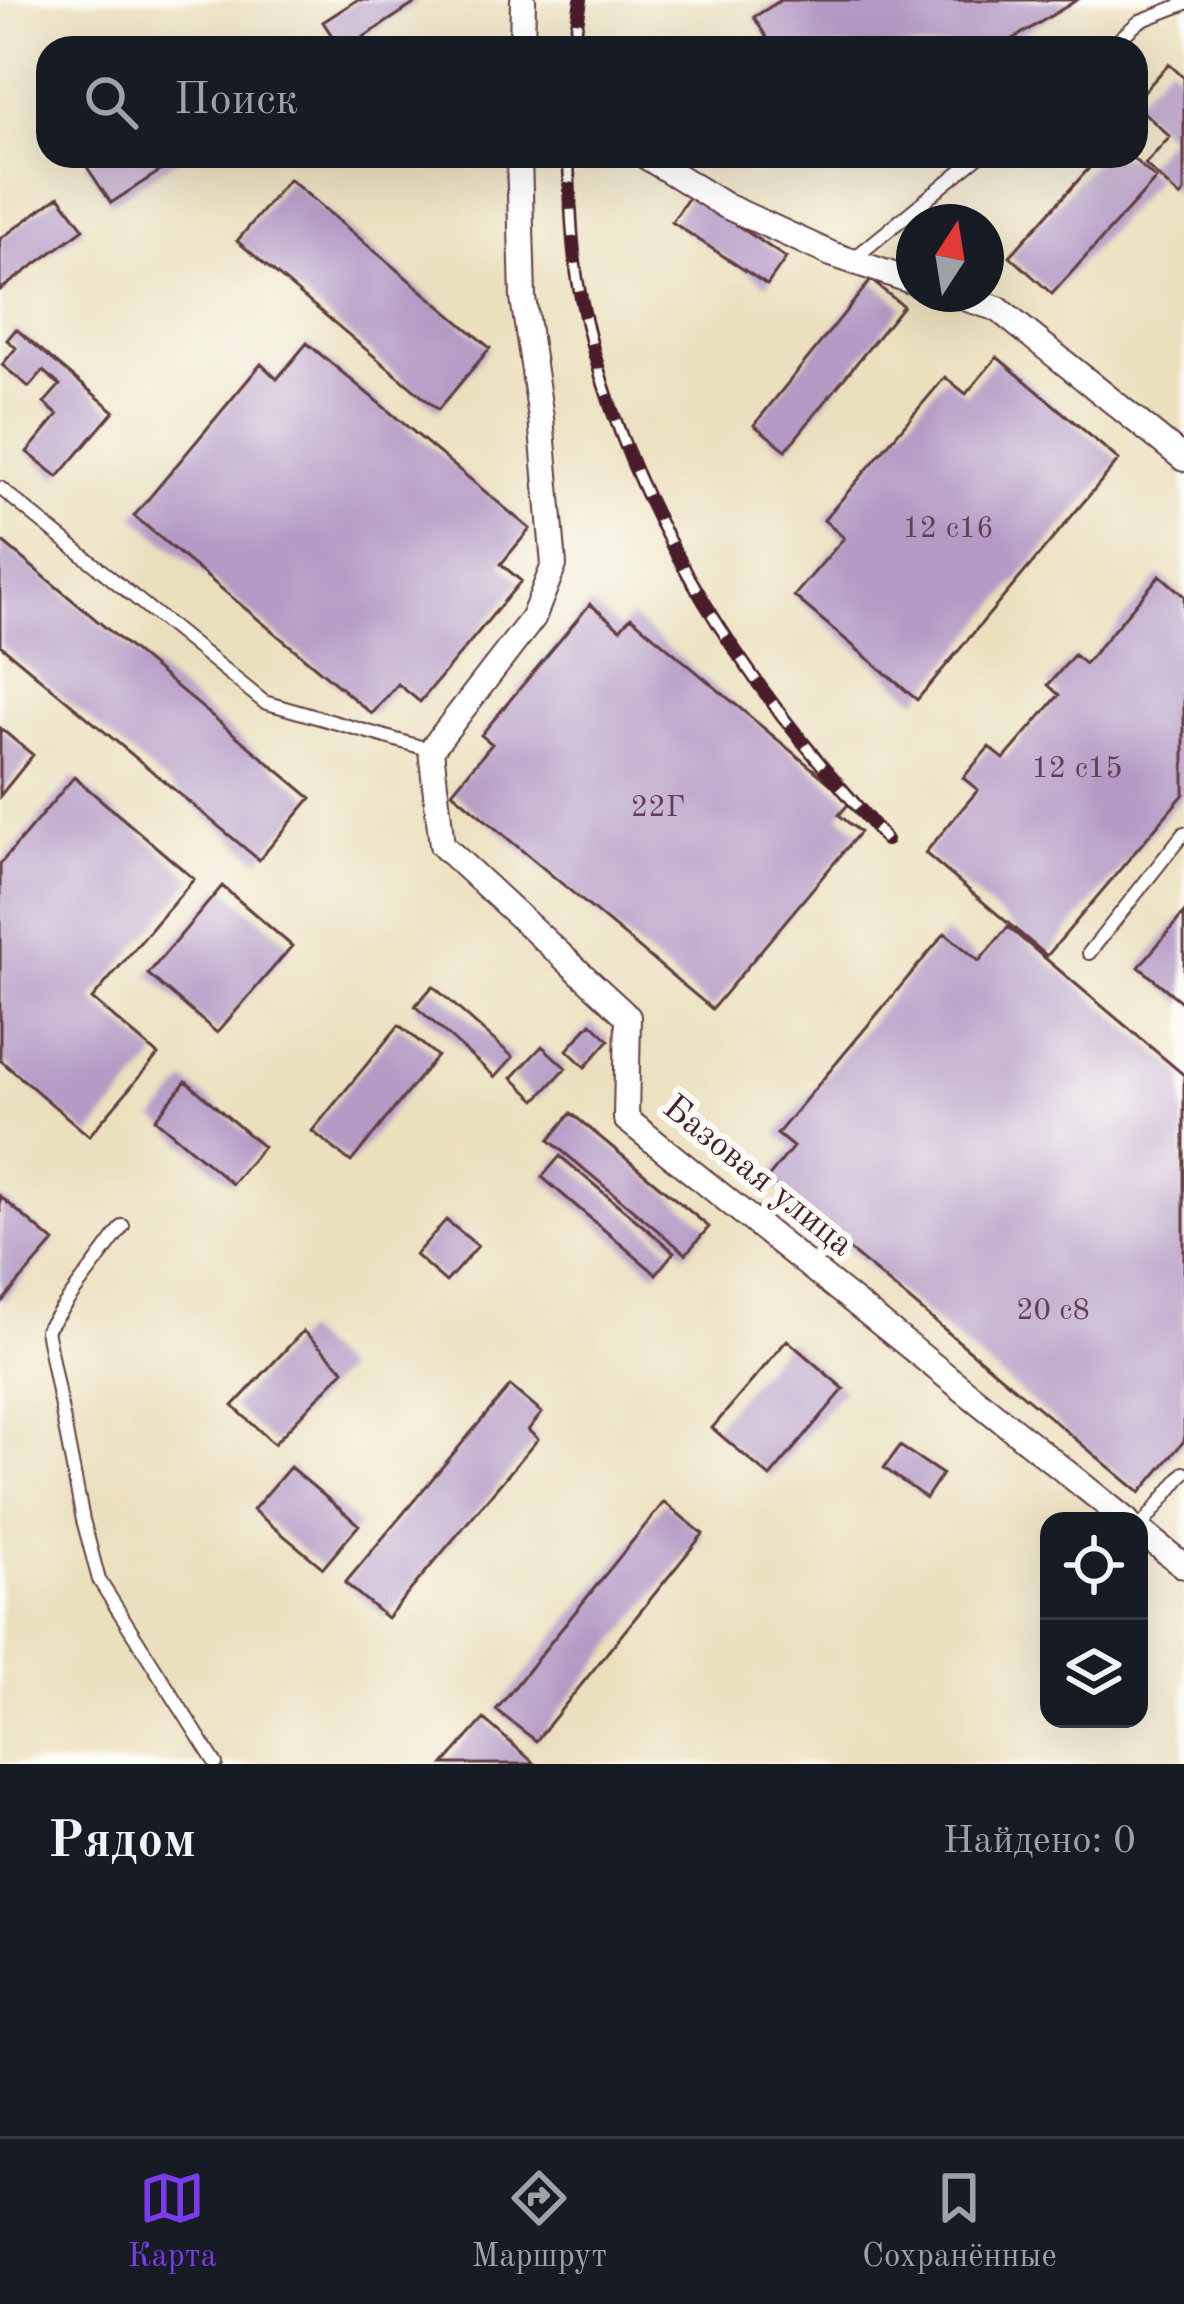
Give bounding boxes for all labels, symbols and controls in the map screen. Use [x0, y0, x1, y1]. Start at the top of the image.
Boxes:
search box [36, 36, 1148, 168]
icon: search [78, 69, 144, 135]
text: Поиск [174, 79, 298, 124]
north arrow [896, 204, 1004, 312]
house number: 12 с16 [902, 514, 994, 544]
house number: 12 с15 [1031, 754, 1123, 784]
house number: 22Г [631, 793, 685, 823]
street label: Базовая улица [655, 1090, 859, 1264]
house number: 20 с8 [1016, 1296, 1090, 1326]
map controls [1040, 1512, 1148, 1728]
button: locate [1040, 1512, 1148, 1620]
button: layers [1040, 1620, 1148, 1728]
text: Рядом [48, 1817, 196, 1868]
text: Найдено: 0 [943, 1822, 1136, 1861]
tab: Карта [127, 2165, 217, 2278]
tab: Маршрут [472, 2165, 607, 2278]
tab: Сохранённые [862, 2165, 1057, 2278]

